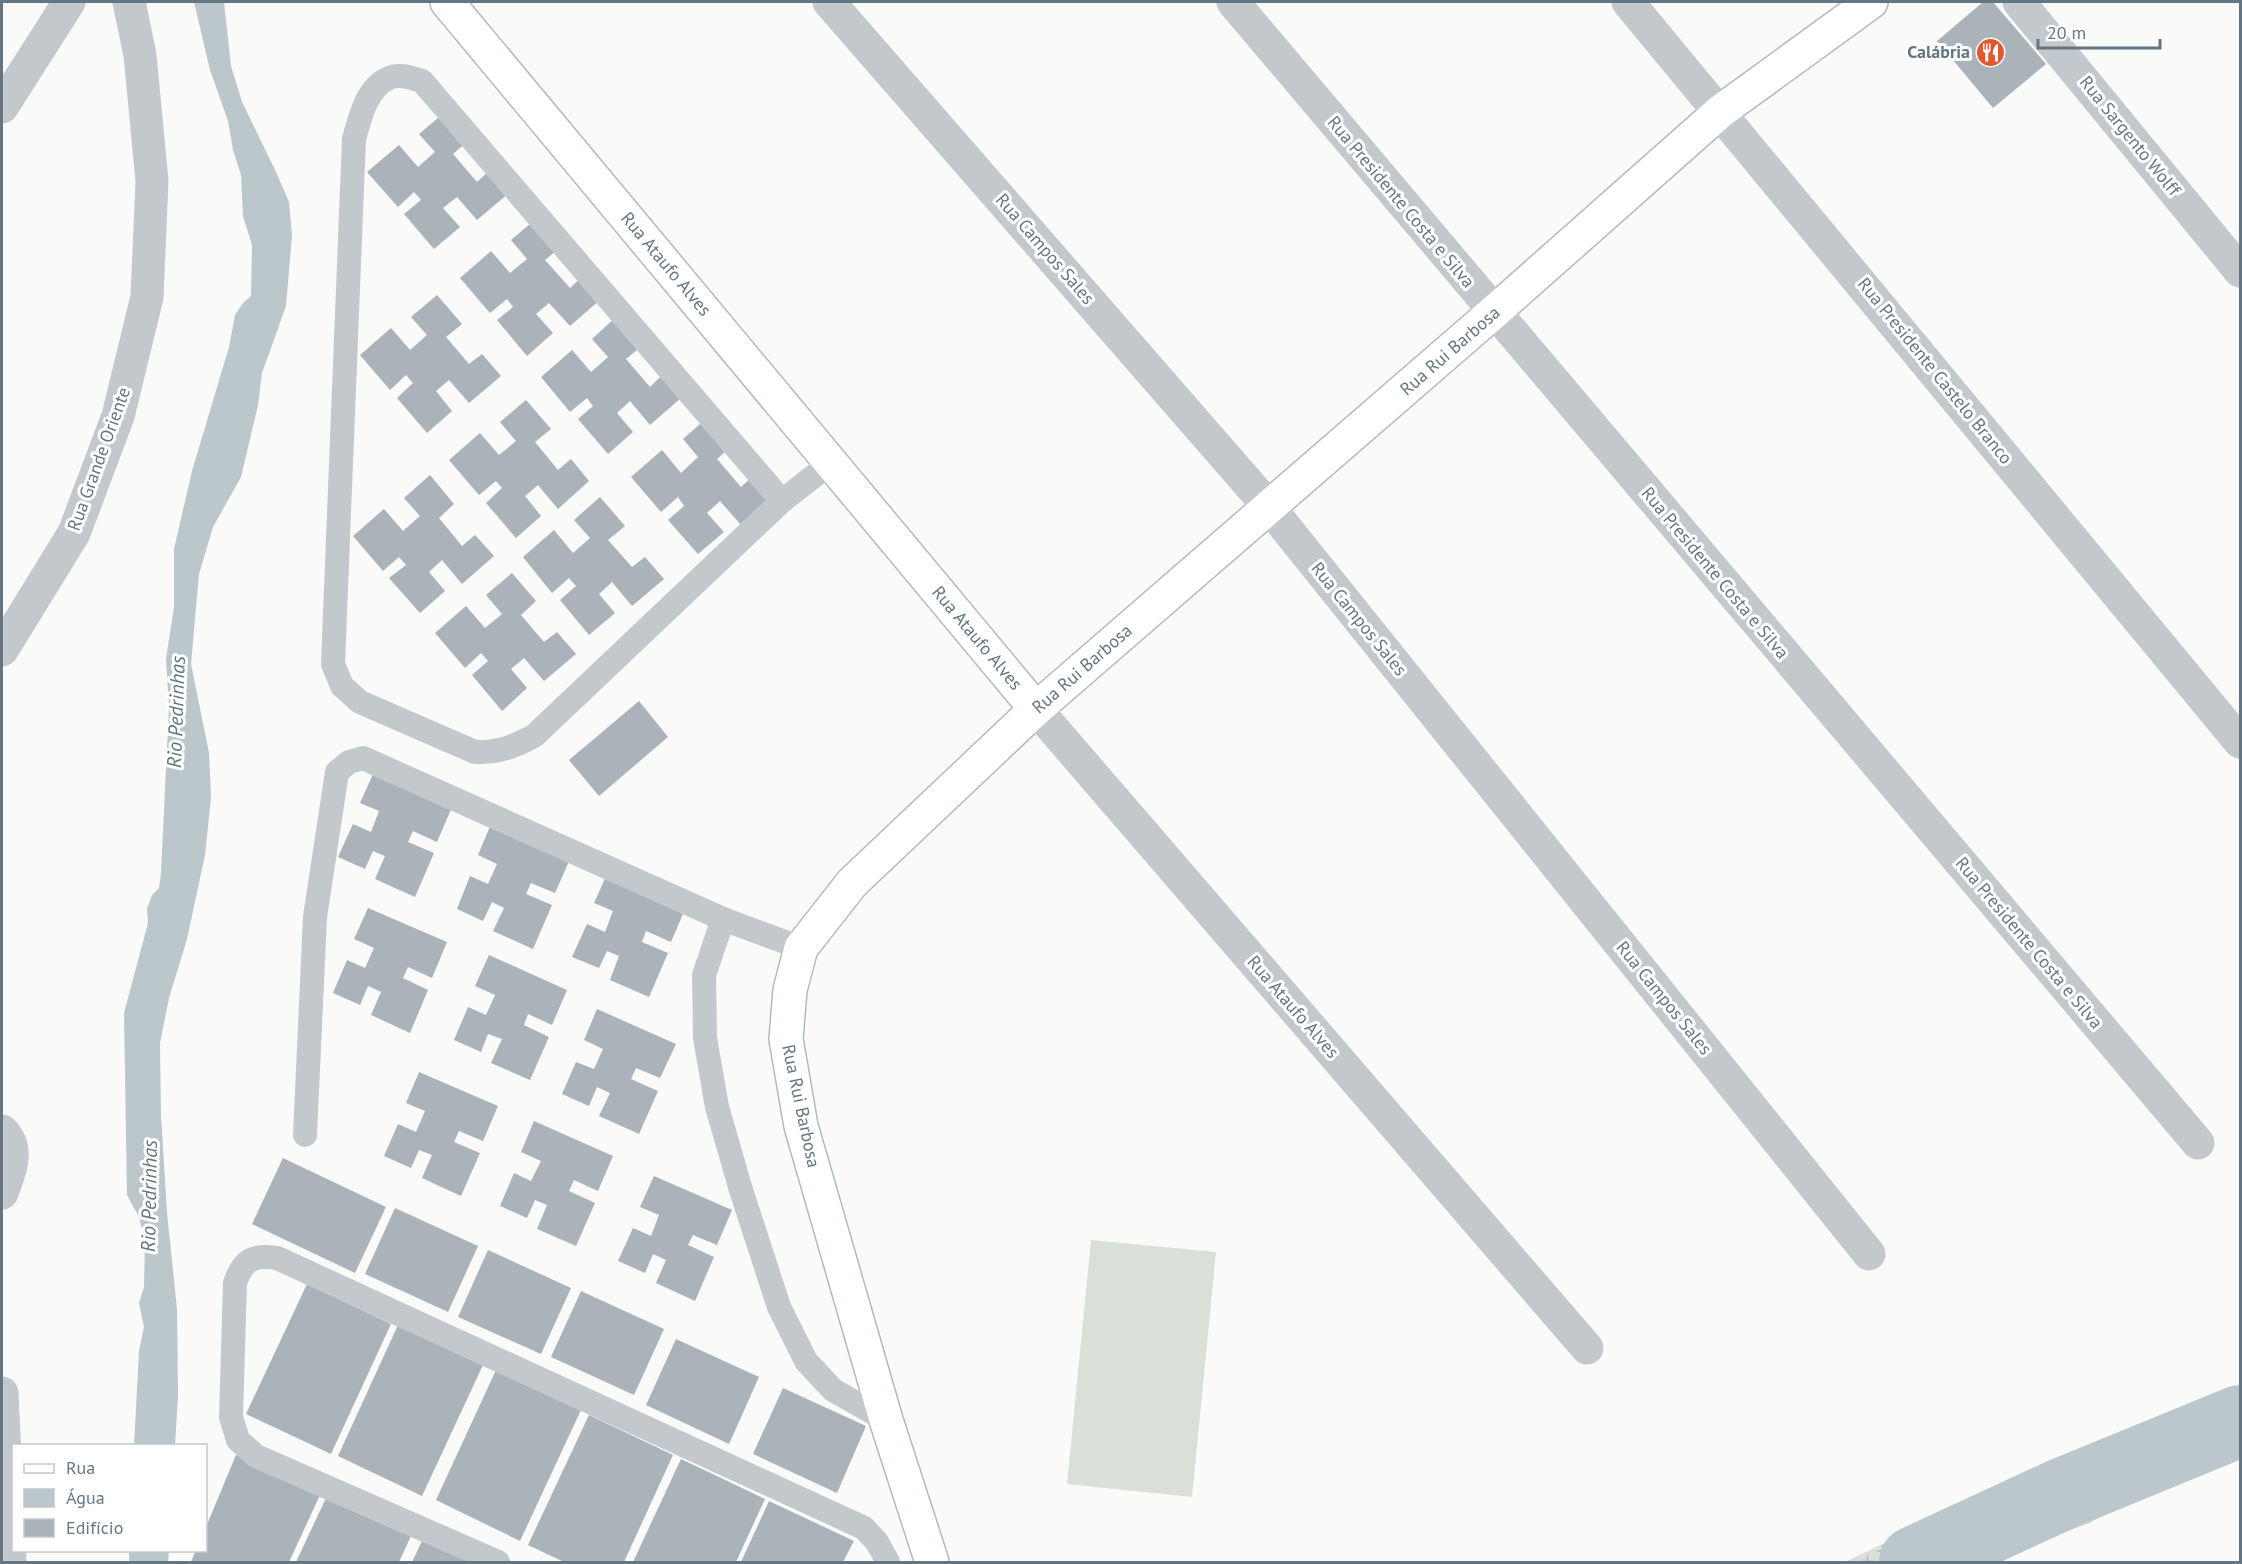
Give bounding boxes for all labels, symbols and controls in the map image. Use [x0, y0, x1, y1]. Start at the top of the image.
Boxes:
scale bar [2038, 12, 2160, 50]
text: 20 m [2047, 21, 2086, 44]
restaurant icon: Calábria [1975, 36, 2007, 68]
place label: Calábria [1907, 40, 1970, 63]
street label: Rua Sargento Wolff [2075, 71, 2187, 201]
street label: Rua Presidente Costa e Silva [1323, 111, 1480, 292]
street label: Rua Campos Sales [991, 188, 1100, 309]
street label: Rua Ataufo Alves [616, 207, 717, 320]
street label: Rua Presidente Castelo Branco [1853, 273, 2018, 469]
street label: Rua Rui Barbosa [1395, 301, 1504, 400]
street label: Rua Grande Oriente [62, 384, 135, 534]
street label: Rua Presidente Costa e Silva [1637, 482, 1794, 663]
street label: Rua Campos Sales [1306, 557, 1412, 680]
street label: Rua Ataufo Alves [927, 581, 1028, 694]
street label: Rua Rui Barbosa [1027, 619, 1136, 718]
water label: Rio Pedrinhas [161, 656, 191, 768]
street label: Rua Presidente Costa e Silva [1951, 852, 2108, 1033]
street label: Rua Campos Sales [1611, 936, 1717, 1059]
street label: Rua Ataufo Alves [1242, 951, 1344, 1063]
street label: Rua Rui Barbosa [777, 1042, 826, 1170]
water label: Rio Pedrinhas [135, 1140, 163, 1252]
legend [12, 1444, 207, 1552]
text: Rua [66, 1456, 95, 1479]
text: Água [66, 1486, 105, 1509]
text: Edifício [66, 1516, 123, 1539]

